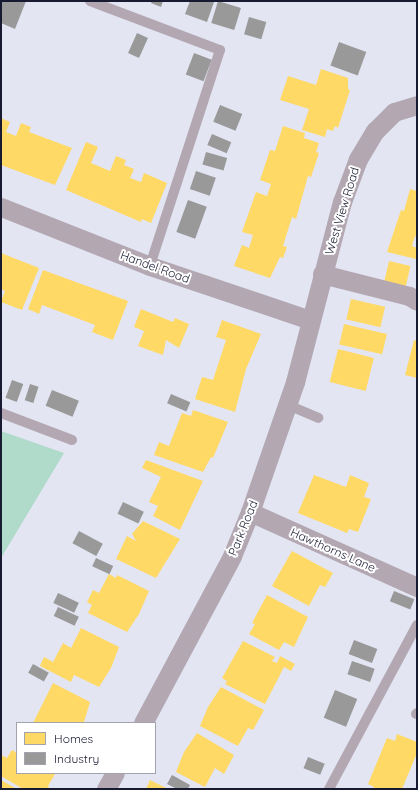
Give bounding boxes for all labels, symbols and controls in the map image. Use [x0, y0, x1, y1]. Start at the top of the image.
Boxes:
street label: West View Road [322, 166, 362, 256]
street label: Handel Road [118, 248, 192, 286]
street label: Park Road [225, 498, 261, 558]
street label: Hawthorns Lane [288, 525, 378, 575]
legend [16, 722, 156, 774]
text: Homes [54, 731, 93, 746]
text: Industry [54, 751, 99, 766]

